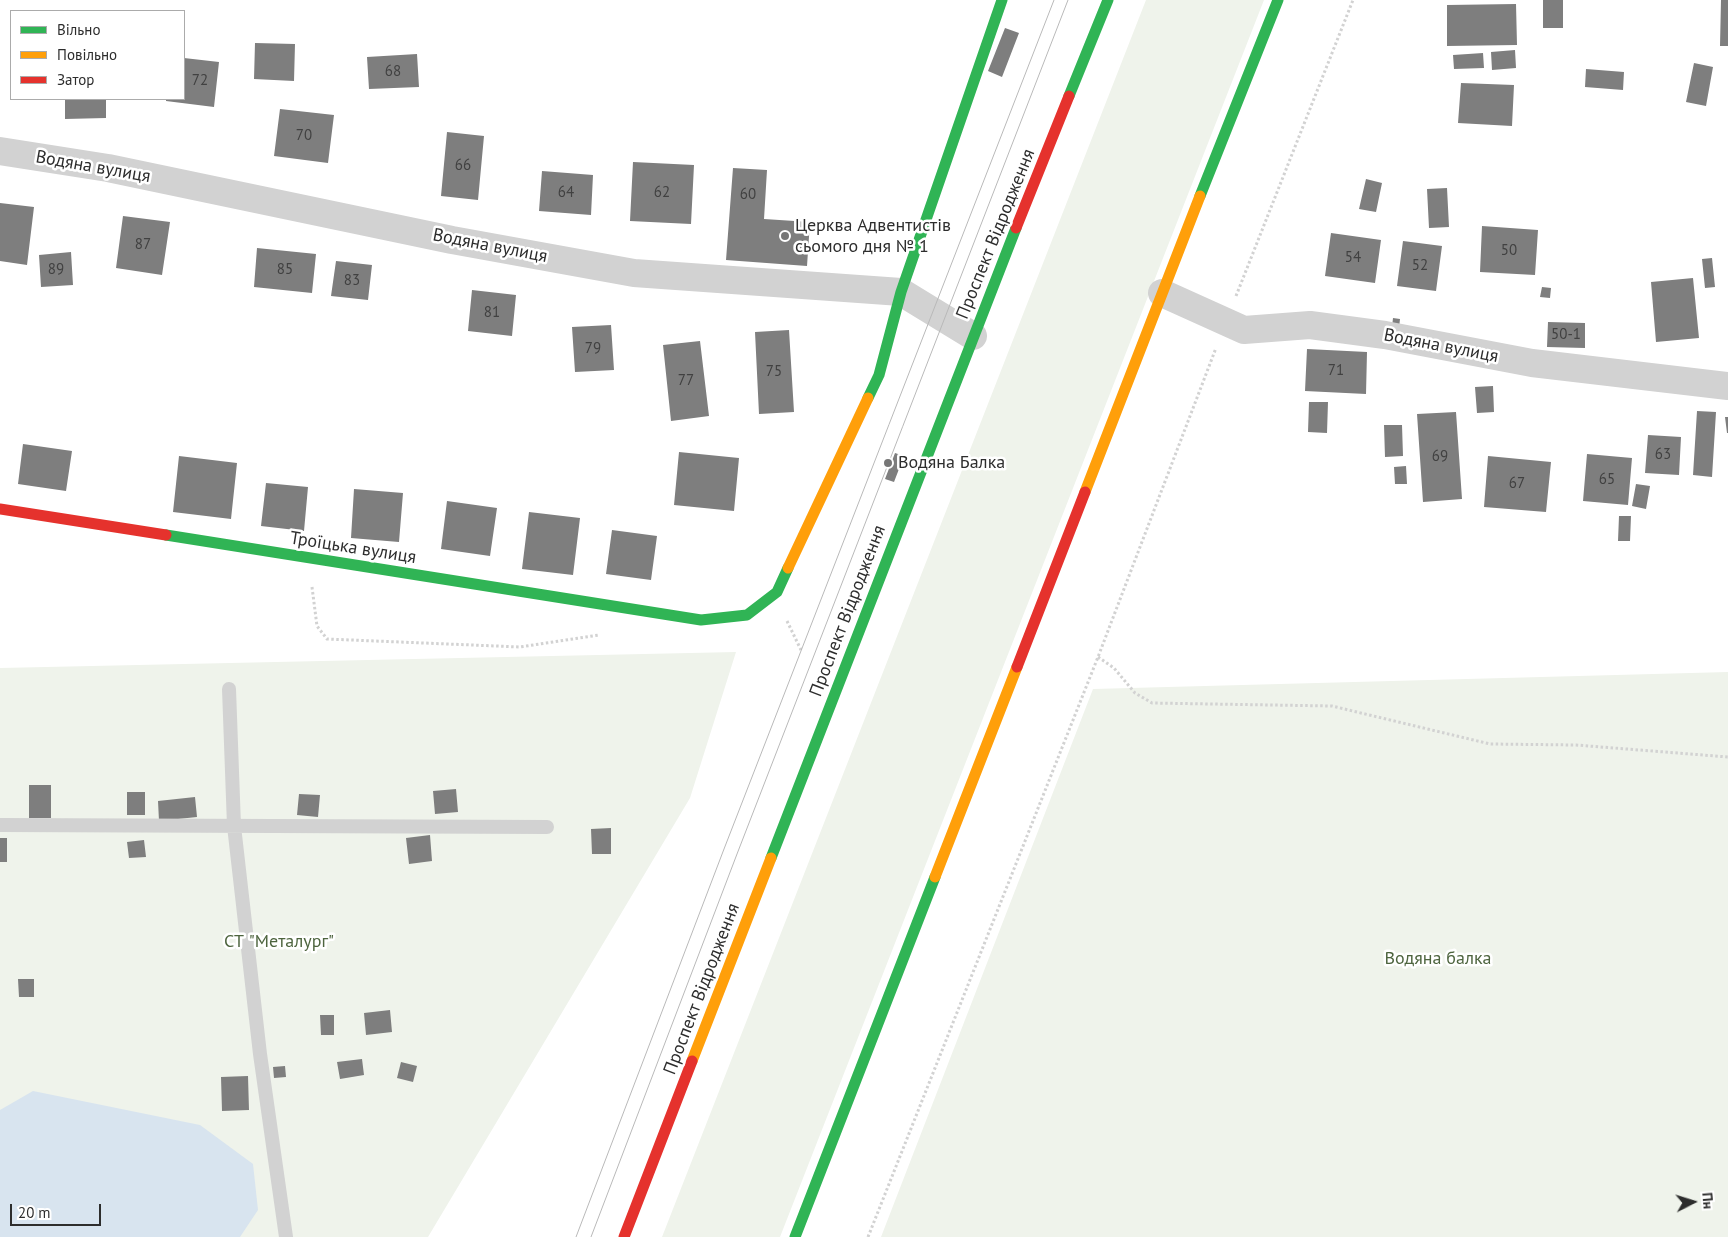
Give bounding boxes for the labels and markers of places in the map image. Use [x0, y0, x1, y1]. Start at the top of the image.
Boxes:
place label: Церква Адвентистів сьомого дня № 1 [795, 215, 951, 258]
marker: Церква Адвентистів сьомого дня № 1 [779, 230, 791, 242]
place label: Водяна Балка [898, 452, 1005, 474]
marker: Водяна Балка [882, 457, 894, 469]

